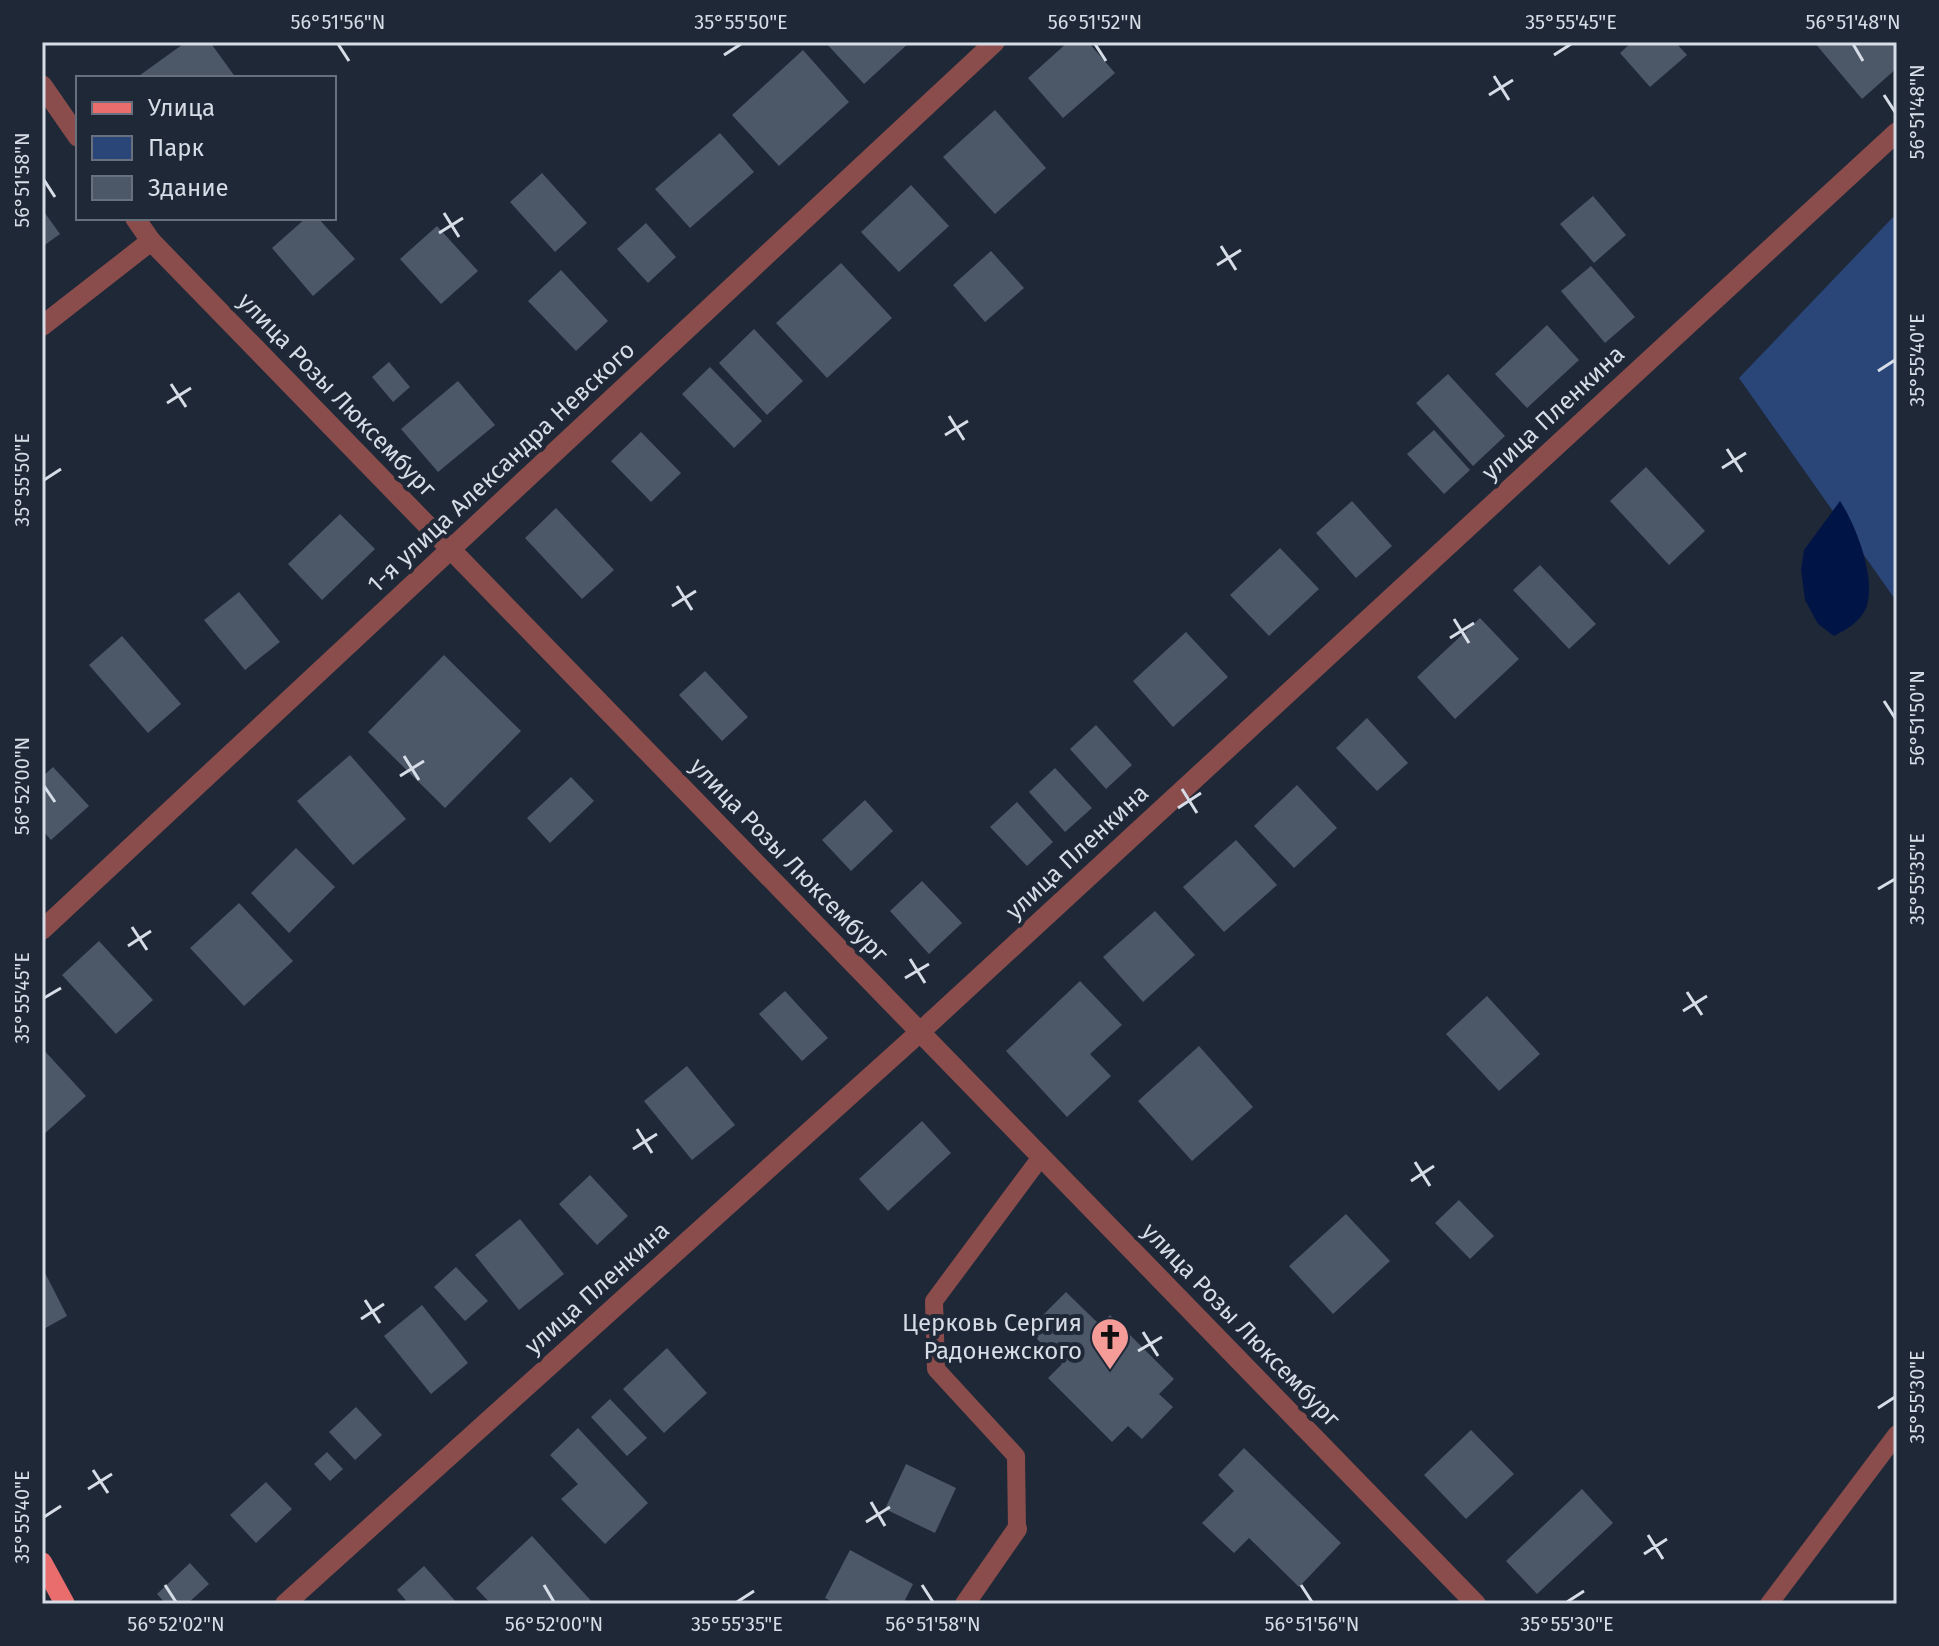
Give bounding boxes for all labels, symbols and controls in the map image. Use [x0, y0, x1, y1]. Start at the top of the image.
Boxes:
text: 56°51'56"N [291, 10, 385, 34]
text: 35°55'50"E [694, 10, 788, 34]
text: 56°51'52"N [1048, 10, 1142, 34]
text: 35°55'45"E [1525, 10, 1617, 34]
text: 56°51'48"N [1805, 10, 1901, 34]
text: 56°51'48"N [1905, 64, 1929, 160]
legend [76, 76, 336, 220]
text: Улица [148, 94, 215, 122]
text: 56°51'58"N [10, 132, 34, 228]
text: Парк [148, 134, 205, 162]
text: Здание [148, 174, 229, 202]
street label: улица Розы Люксембург [232, 287, 442, 503]
text: 35°55'40"E [1905, 313, 1929, 407]
street label: 1-я улица Александра Невского [362, 336, 640, 598]
street label: улица Пленкина [1476, 340, 1630, 486]
text: 35°55'50"E [10, 433, 34, 527]
text: 56°51'50"N [1905, 670, 1929, 766]
text: 56°52'00"N [10, 737, 34, 835]
street label: улица Розы Люксембург [684, 752, 894, 968]
street label: улица Пленкина [1000, 779, 1154, 925]
text: 35°55'35"E [1905, 833, 1929, 925]
text: 35°55'45"E [10, 952, 34, 1044]
street label: улица Пленкина [519, 1216, 675, 1360]
street label: улица Розы Люксембург [1136, 1217, 1346, 1433]
place label: Церковь Сергия Радонежского [902, 1309, 1082, 1365]
church icon: Церковь Сергия Радонежского [1089, 1316, 1131, 1371]
text: 35°55'30"E [1905, 1350, 1929, 1444]
text: 35°55'40"E [10, 1470, 34, 1564]
text: 56°52'02"N [127, 1612, 225, 1636]
text: 56°52'00"N [505, 1612, 603, 1636]
text: 35°55'35"E [691, 1612, 783, 1636]
text: 56°51'58"N [885, 1612, 981, 1636]
text: 56°51'56"N [1265, 1612, 1359, 1636]
text: 35°55'30"E [1520, 1612, 1614, 1636]

